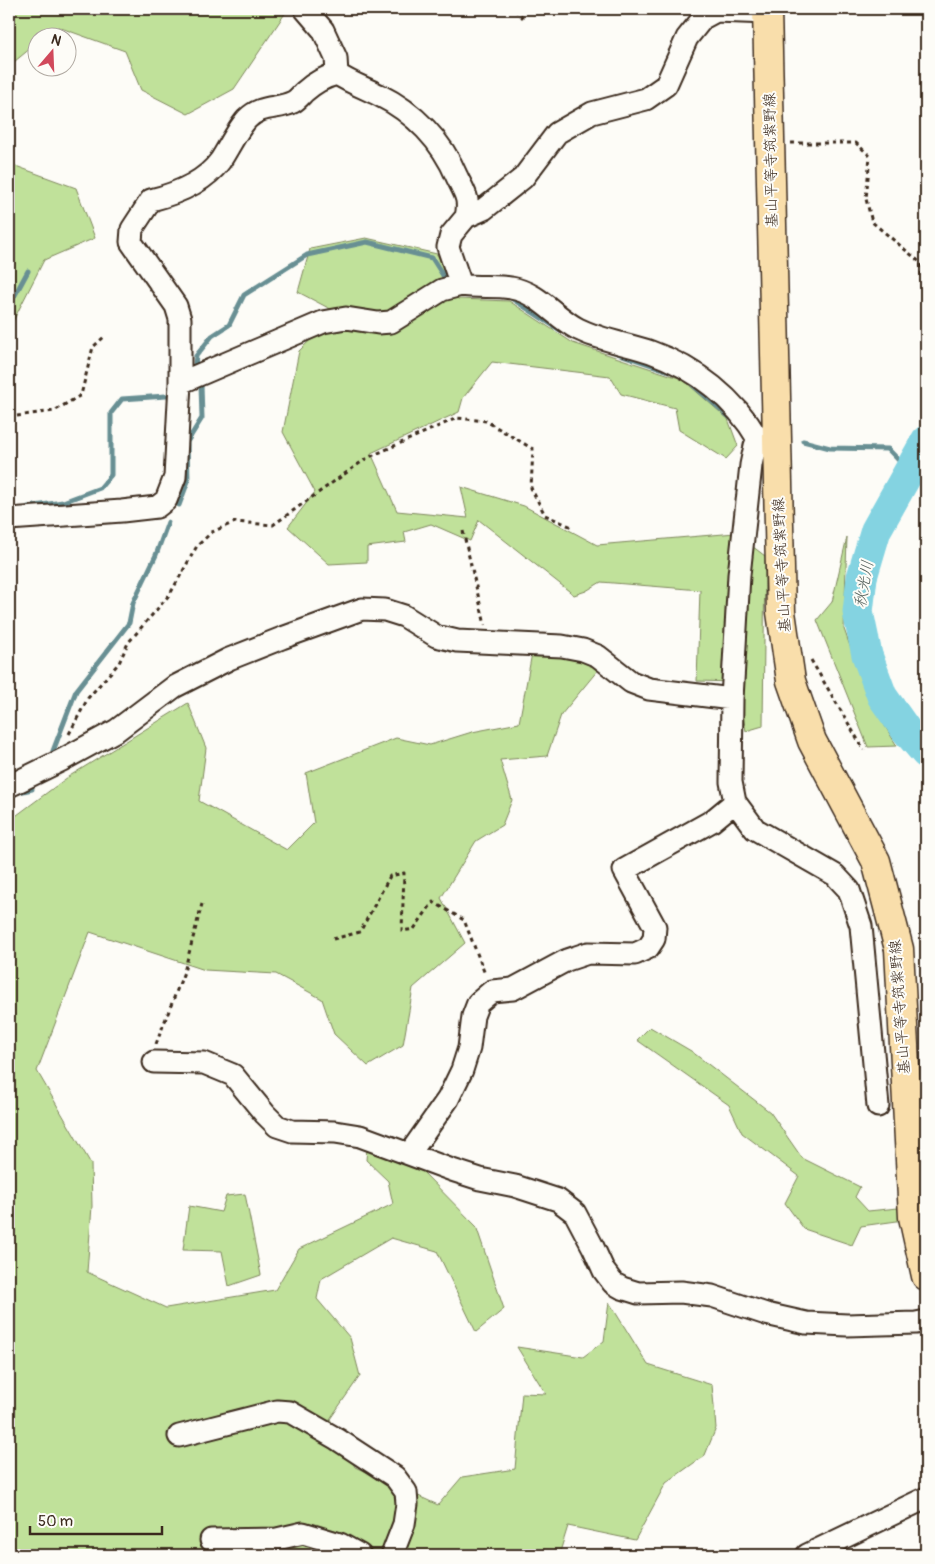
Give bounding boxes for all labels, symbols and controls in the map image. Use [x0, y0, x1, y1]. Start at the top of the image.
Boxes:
north arrow [28, 28, 78, 78]
text: N [49, 31, 63, 50]
street label: 基山平等寺筑紫野線 [760, 92, 782, 228]
street label: 基山平等寺筑紫野線 [769, 497, 795, 633]
water label: 秋光川 [850, 559, 878, 609]
street label: 基山平等寺筑紫野線 [886, 939, 914, 1075]
scale bar [30, 1504, 162, 1536]
text: 50 m [38, 1512, 73, 1531]

